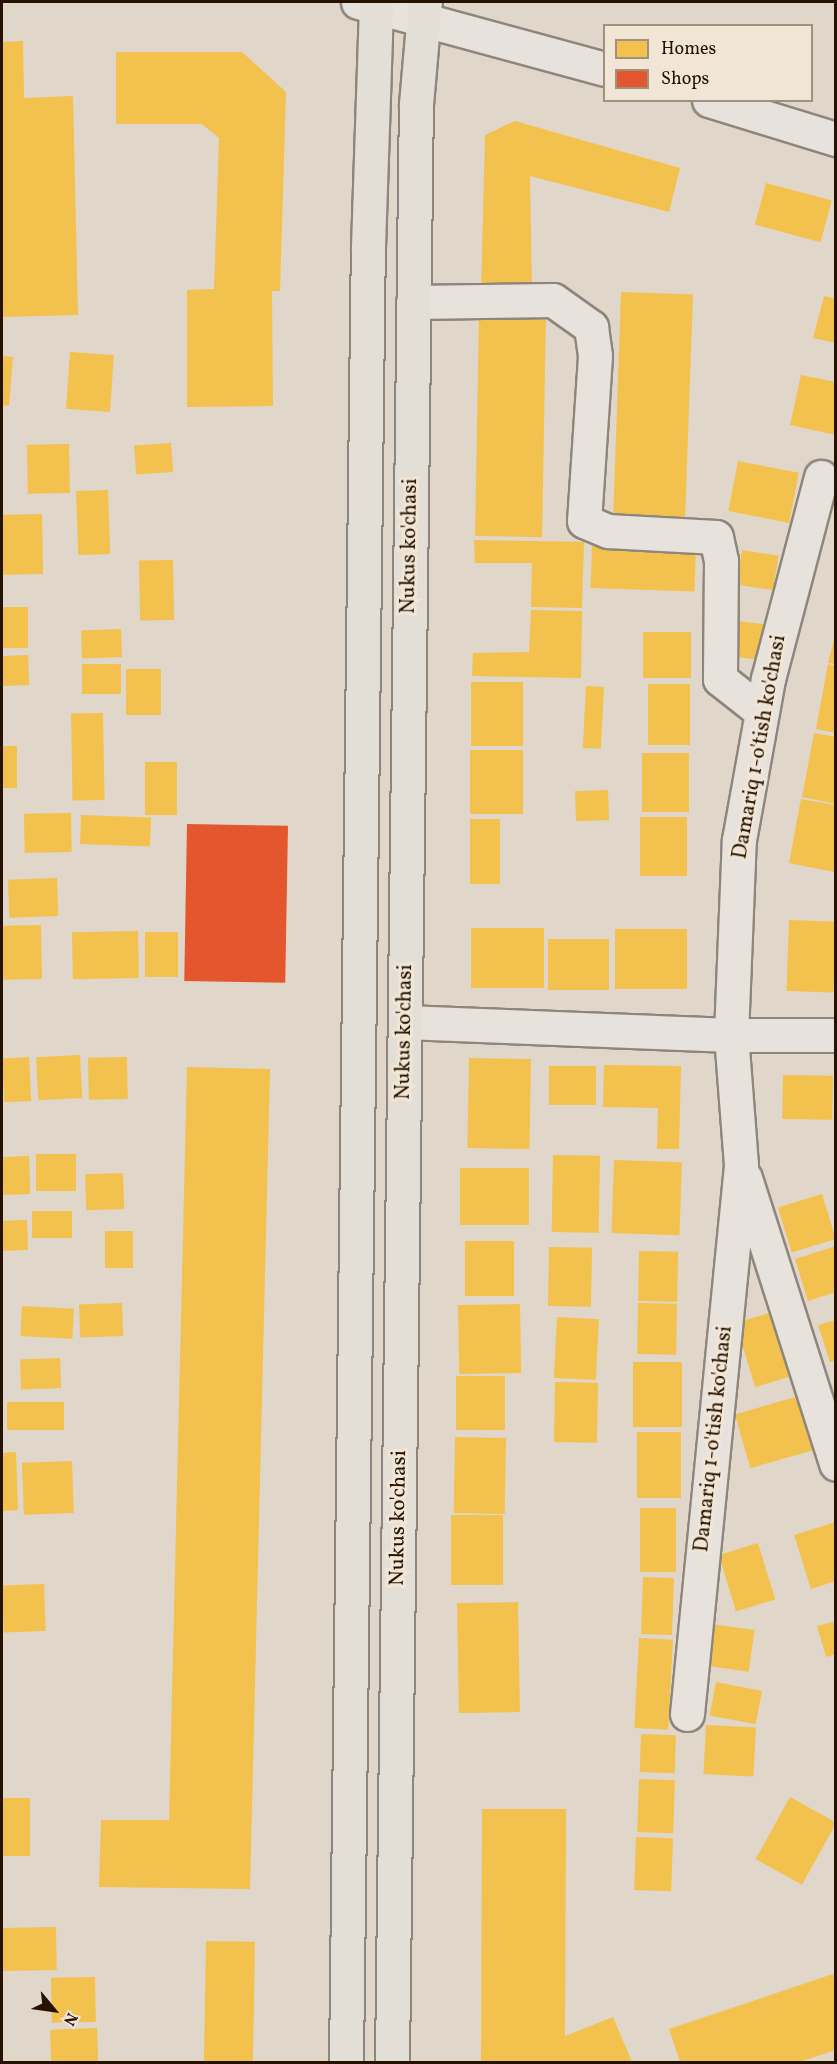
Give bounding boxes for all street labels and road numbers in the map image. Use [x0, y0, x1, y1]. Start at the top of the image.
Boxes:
street label: Nukus ko'chasi [396, 478, 424, 614]
street label: Damariq 1-o'tish ko'chasi [728, 633, 792, 861]
street label: Nukus ko'chasi [391, 964, 419, 1100]
street label: Damariq 1-o'tish ko'chasi [690, 1325, 738, 1553]
street label: Nukus ko'chasi [385, 1450, 413, 1586]

